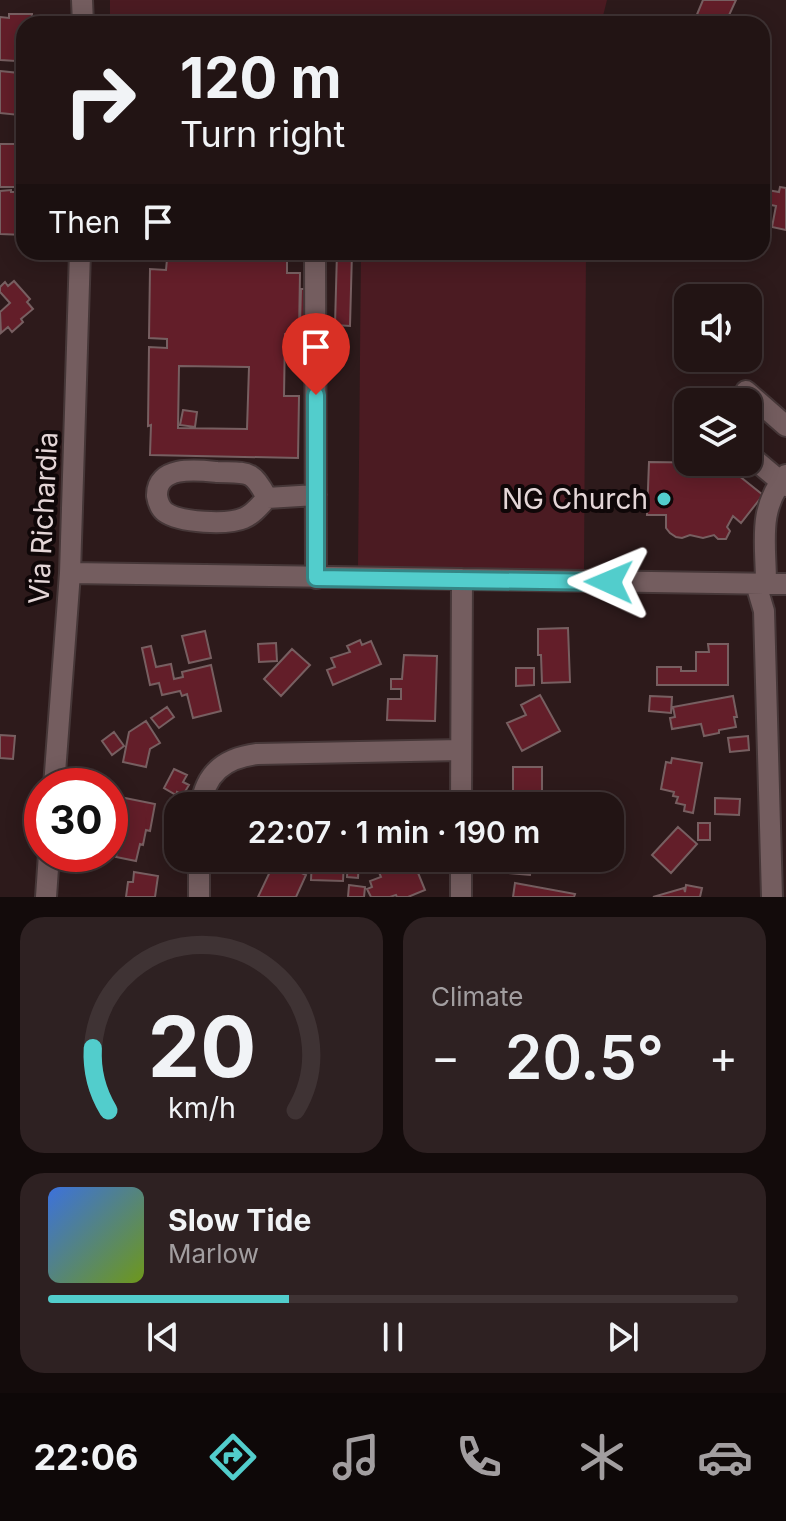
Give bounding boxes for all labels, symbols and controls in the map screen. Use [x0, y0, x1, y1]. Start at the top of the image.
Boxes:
text: 120 m [180, 44, 342, 112]
icon: right [48, 48, 152, 152]
text: Turn right [180, 112, 345, 156]
icon: arrive [136, 200, 180, 244]
text: Then [48, 204, 120, 240]
map controls [674, 284, 762, 476]
button: sound [674, 284, 762, 372]
pin [282, 313, 350, 395]
icon: arrive [294, 325, 338, 369]
button: layers [674, 388, 762, 476]
street label: Via Richardia [22, 431, 64, 605]
place label: NG Church [502, 482, 648, 516]
marker: NG Church [655, 490, 673, 508]
position arrow [567, 540, 651, 624]
speed limit sign: 30 [24, 768, 128, 872]
text: 22:07 · 1 min · 190 m [248, 814, 540, 850]
text: Climate [431, 981, 523, 1012]
text: 20 [147, 996, 256, 1097]
text: 20.5° [505, 1021, 664, 1093]
text: − [431, 1030, 460, 1084]
text: + [709, 1030, 738, 1084]
text: km/h [168, 1090, 235, 1125]
text: Slow Tide [168, 1202, 311, 1238]
text: Marlow [168, 1238, 259, 1269]
icon: previous [141, 1315, 185, 1359]
icon: pause [371, 1315, 415, 1359]
icon: next [601, 1315, 645, 1359]
icon: directions [205, 1429, 261, 1485]
icon: music [328, 1429, 384, 1485]
icon: phone [451, 1429, 507, 1485]
icon: climate [574, 1429, 630, 1485]
icon: car [697, 1429, 753, 1485]
text: 22:06 [33, 1435, 138, 1479]

